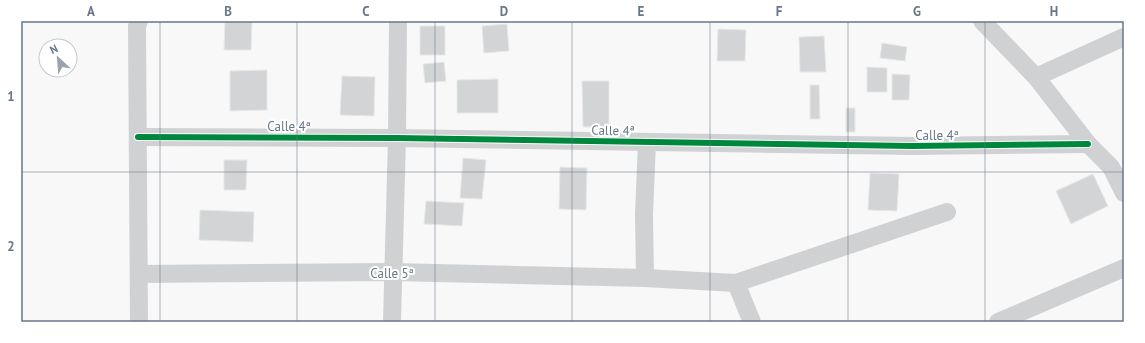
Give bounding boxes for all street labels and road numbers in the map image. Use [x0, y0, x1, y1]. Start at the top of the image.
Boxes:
street label: Calle 4ª [267, 118, 311, 135]
street label: Calle 4ª [591, 122, 635, 139]
street label: Calle 4ª [915, 127, 959, 144]
street label: Calle 5ª [370, 265, 414, 282]

